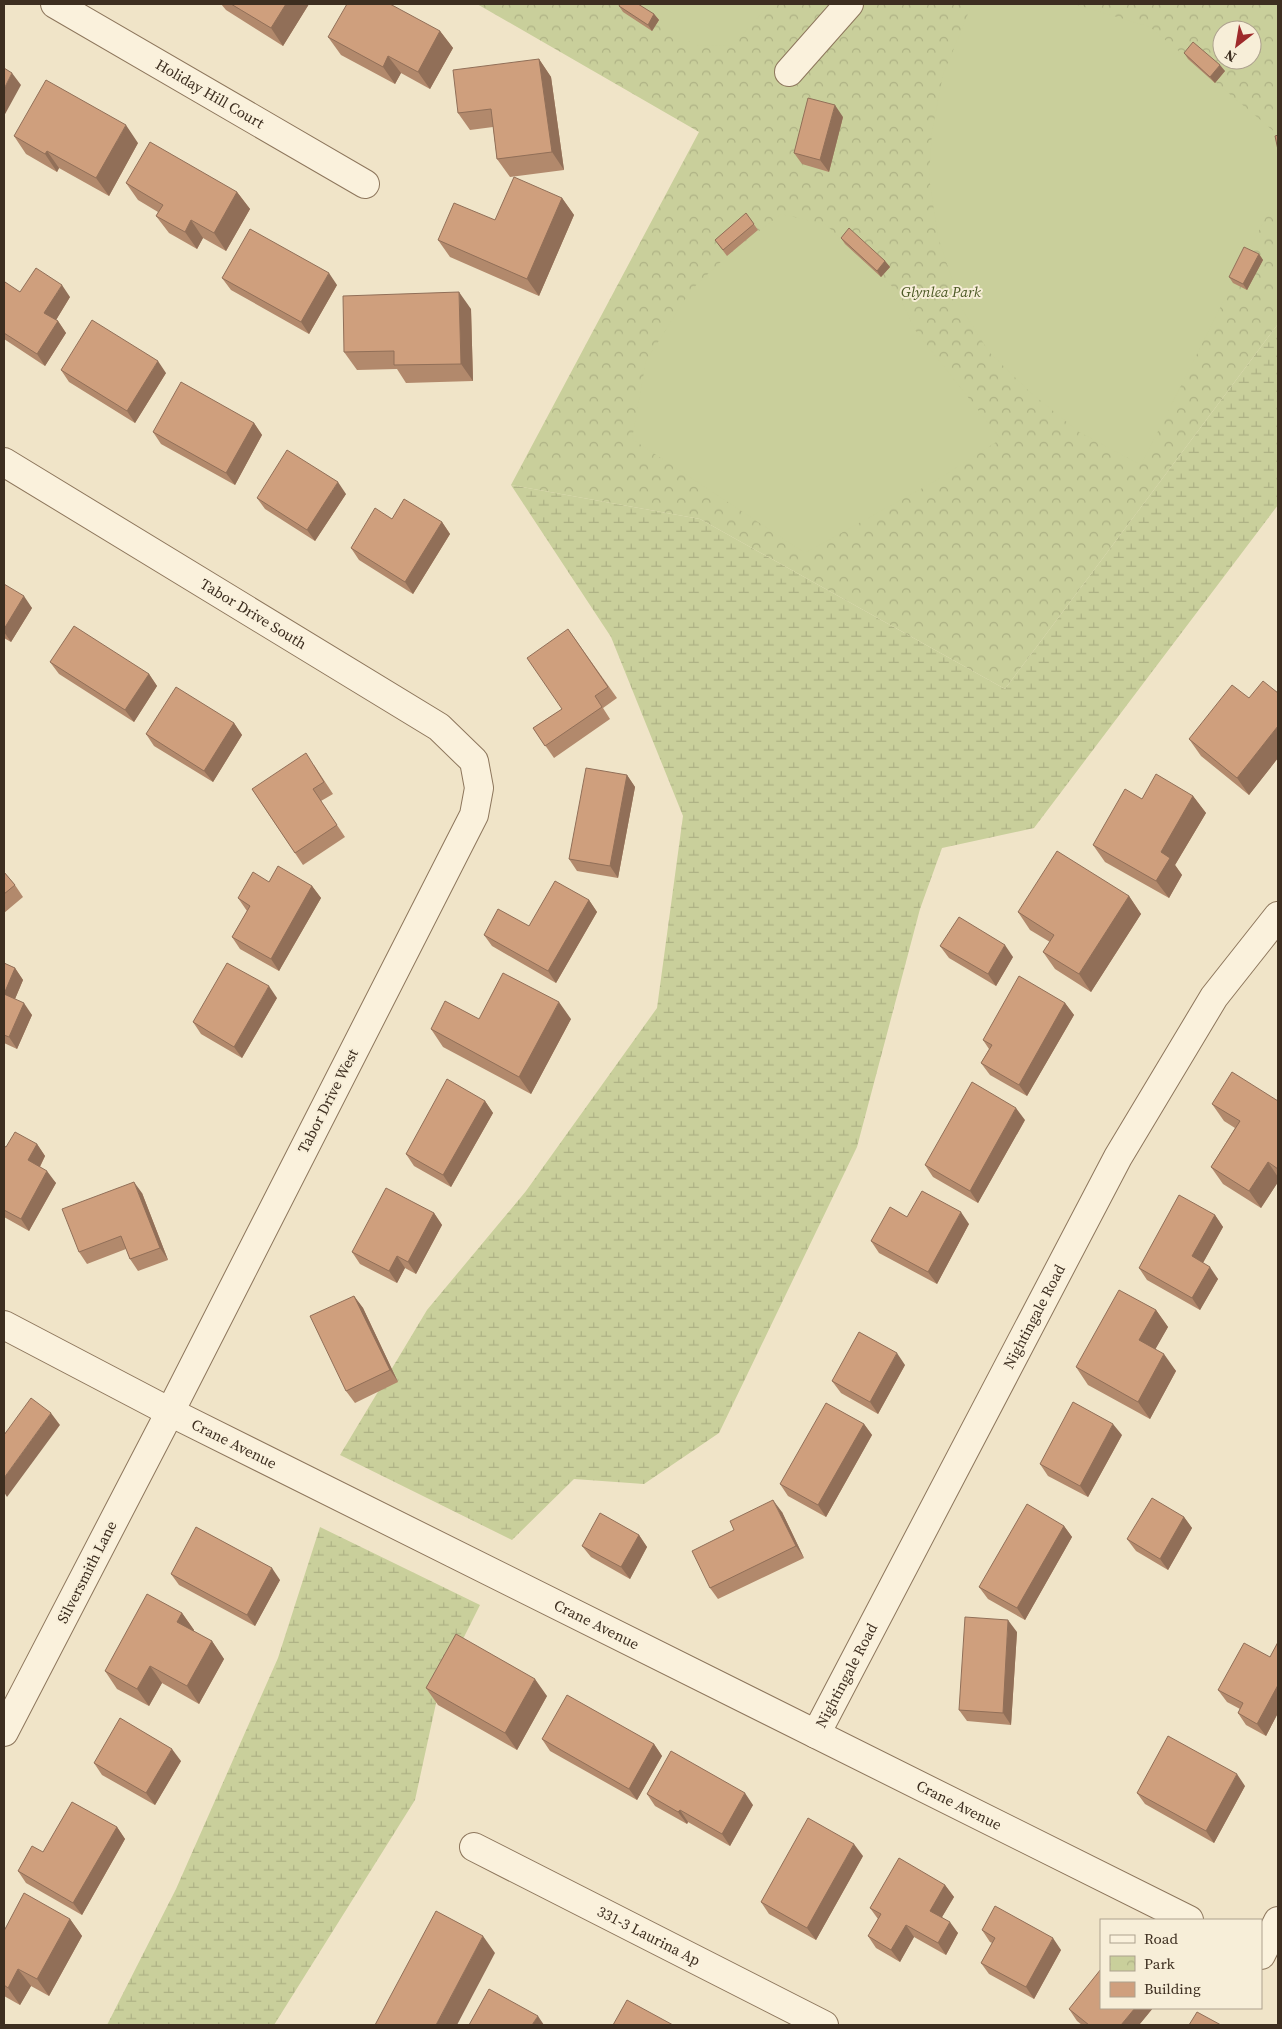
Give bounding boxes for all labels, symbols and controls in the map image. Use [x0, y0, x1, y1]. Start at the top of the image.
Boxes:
north arrow [1212, 20, 1262, 70]
text: N [1221, 45, 1240, 67]
street label: Holiday Hill Court [152, 54, 268, 133]
park label: Glynlea Park [901, 281, 982, 302]
street label: Tabor Drive South [197, 573, 311, 654]
street label: Tabor Drive West [292, 1045, 363, 1157]
street label: Nightingale Road [998, 1260, 1070, 1372]
street label: Crane Avenue [188, 1413, 281, 1474]
street label: Silversmith Lane [52, 1516, 122, 1627]
street label: Crane Avenue [551, 1594, 643, 1654]
street label: Nightingale Road [810, 1619, 882, 1731]
street label: Crane Avenue [913, 1775, 1006, 1835]
street label: 331-3 Laurina Ap [594, 1900, 704, 1970]
legend [1100, 1919, 1262, 2009]
text: Road [1144, 1928, 1178, 1949]
text: Park [1144, 1953, 1176, 1974]
text: Building [1144, 1978, 1201, 1999]

